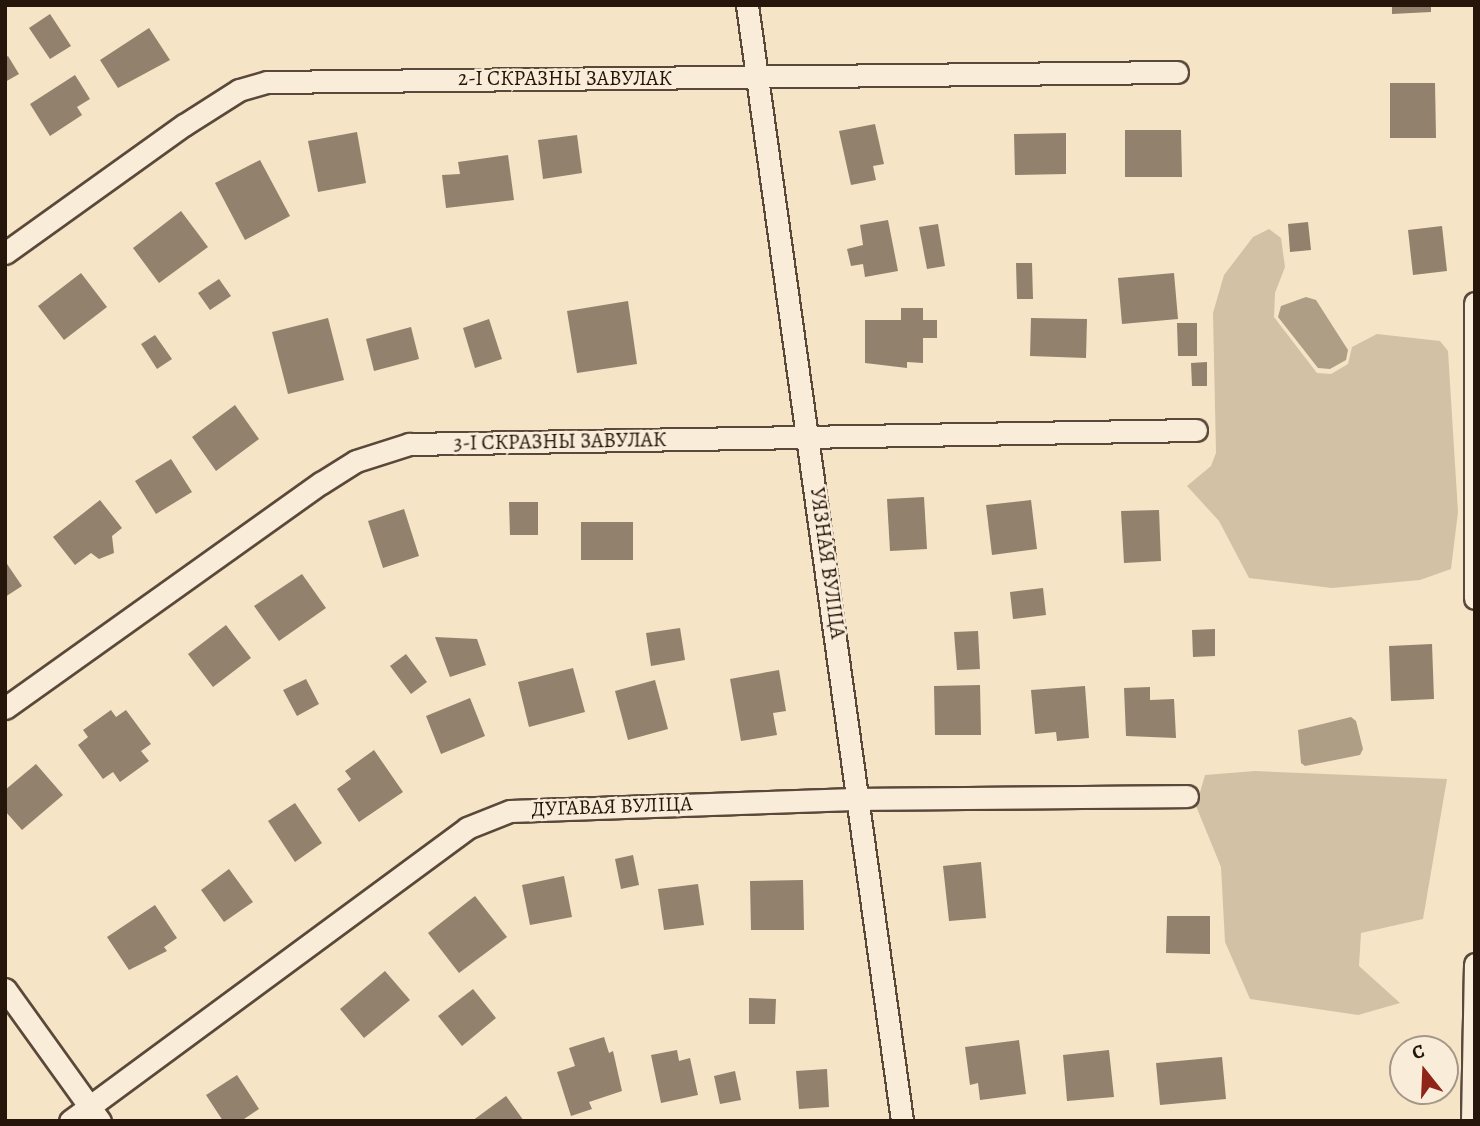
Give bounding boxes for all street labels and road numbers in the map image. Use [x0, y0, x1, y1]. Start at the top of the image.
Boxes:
street label: 2-І СКРАЗНЫ ЗАВУЛАК [458, 65, 672, 91]
street label: 3-І СКРАЗНЫ ЗАВУЛАК [453, 427, 667, 455]
street label: УЯЗНАЯ ВУЛІЦА [805, 486, 851, 640]
street label: ДУГАВАЯ ВУЛІЦА [531, 791, 693, 821]

